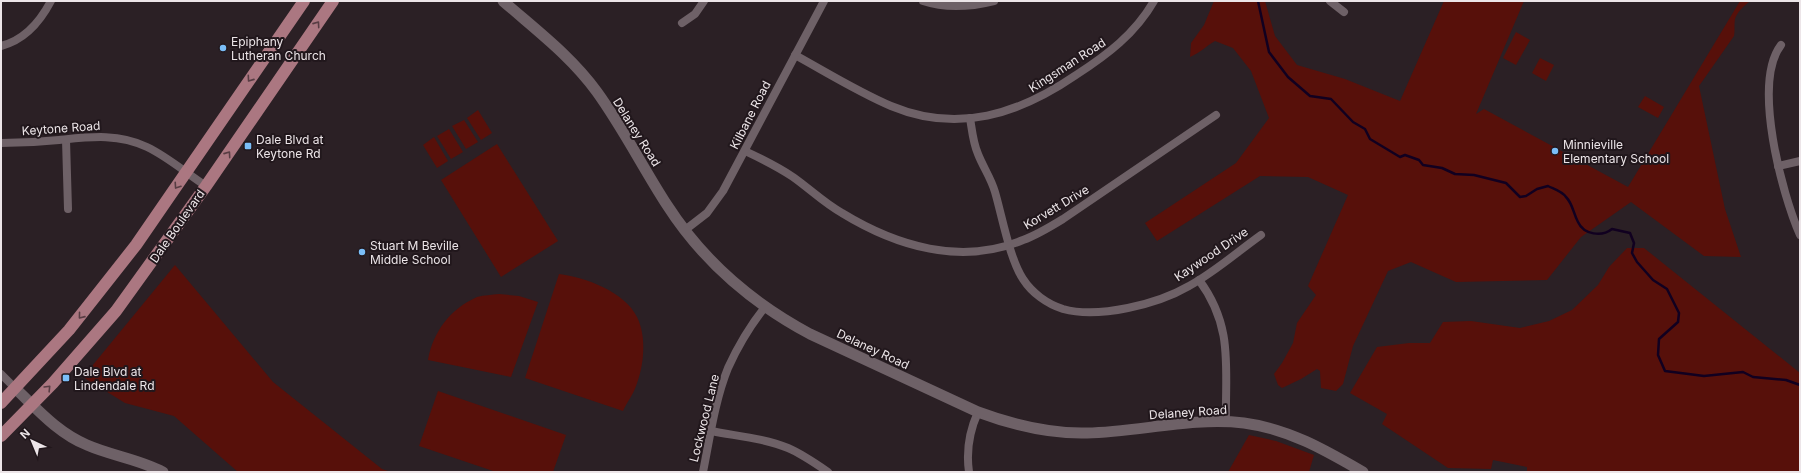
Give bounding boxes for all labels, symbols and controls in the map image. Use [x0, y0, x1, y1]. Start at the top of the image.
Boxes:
one-way arrow [312, 21, 319, 28]
place label: Epiphany Lutheran Church [231, 34, 326, 63]
street label: Kingsman Road [1026, 35, 1108, 95]
marker: Epiphany Lutheran Church [218, 43, 228, 53]
one-way arrow [248, 75, 255, 82]
street label: Kilbane Road [726, 78, 774, 152]
street label: Delaney Road [610, 95, 664, 169]
street label: Keytone Road [21, 118, 101, 138]
place label: Dale Blvd at Keytone Rd [256, 132, 323, 161]
place label: Minnieville Elementary School [1563, 137, 1669, 166]
marker: Dale Blvd at Keytone Rd [243, 141, 253, 151]
marker: Minnieville Elementary School [1550, 146, 1560, 156]
one-way arrow [223, 151, 231, 158]
one-way arrow [175, 182, 182, 189]
street label: Korvett Drive [1021, 182, 1091, 232]
street label: Dale Boulevard [146, 187, 208, 265]
street label: Kaywood Drive [1171, 224, 1251, 284]
place label: Stuart M Beville Middle School [370, 238, 459, 267]
marker: Stuart M Beville Middle School [357, 247, 367, 257]
one-way arrow [78, 312, 85, 319]
street label: Delaney Road [834, 326, 912, 372]
place label: Dale Blvd at Lindendale Rd [74, 364, 154, 393]
marker: Dale Blvd at Lindendale Rd [61, 373, 71, 383]
street label: Lockwood Lane [686, 373, 722, 463]
one-way arrow [43, 385, 51, 393]
street label: Delaney Road [1148, 402, 1228, 422]
north arrow [12, 421, 52, 461]
text: N [17, 426, 33, 442]

